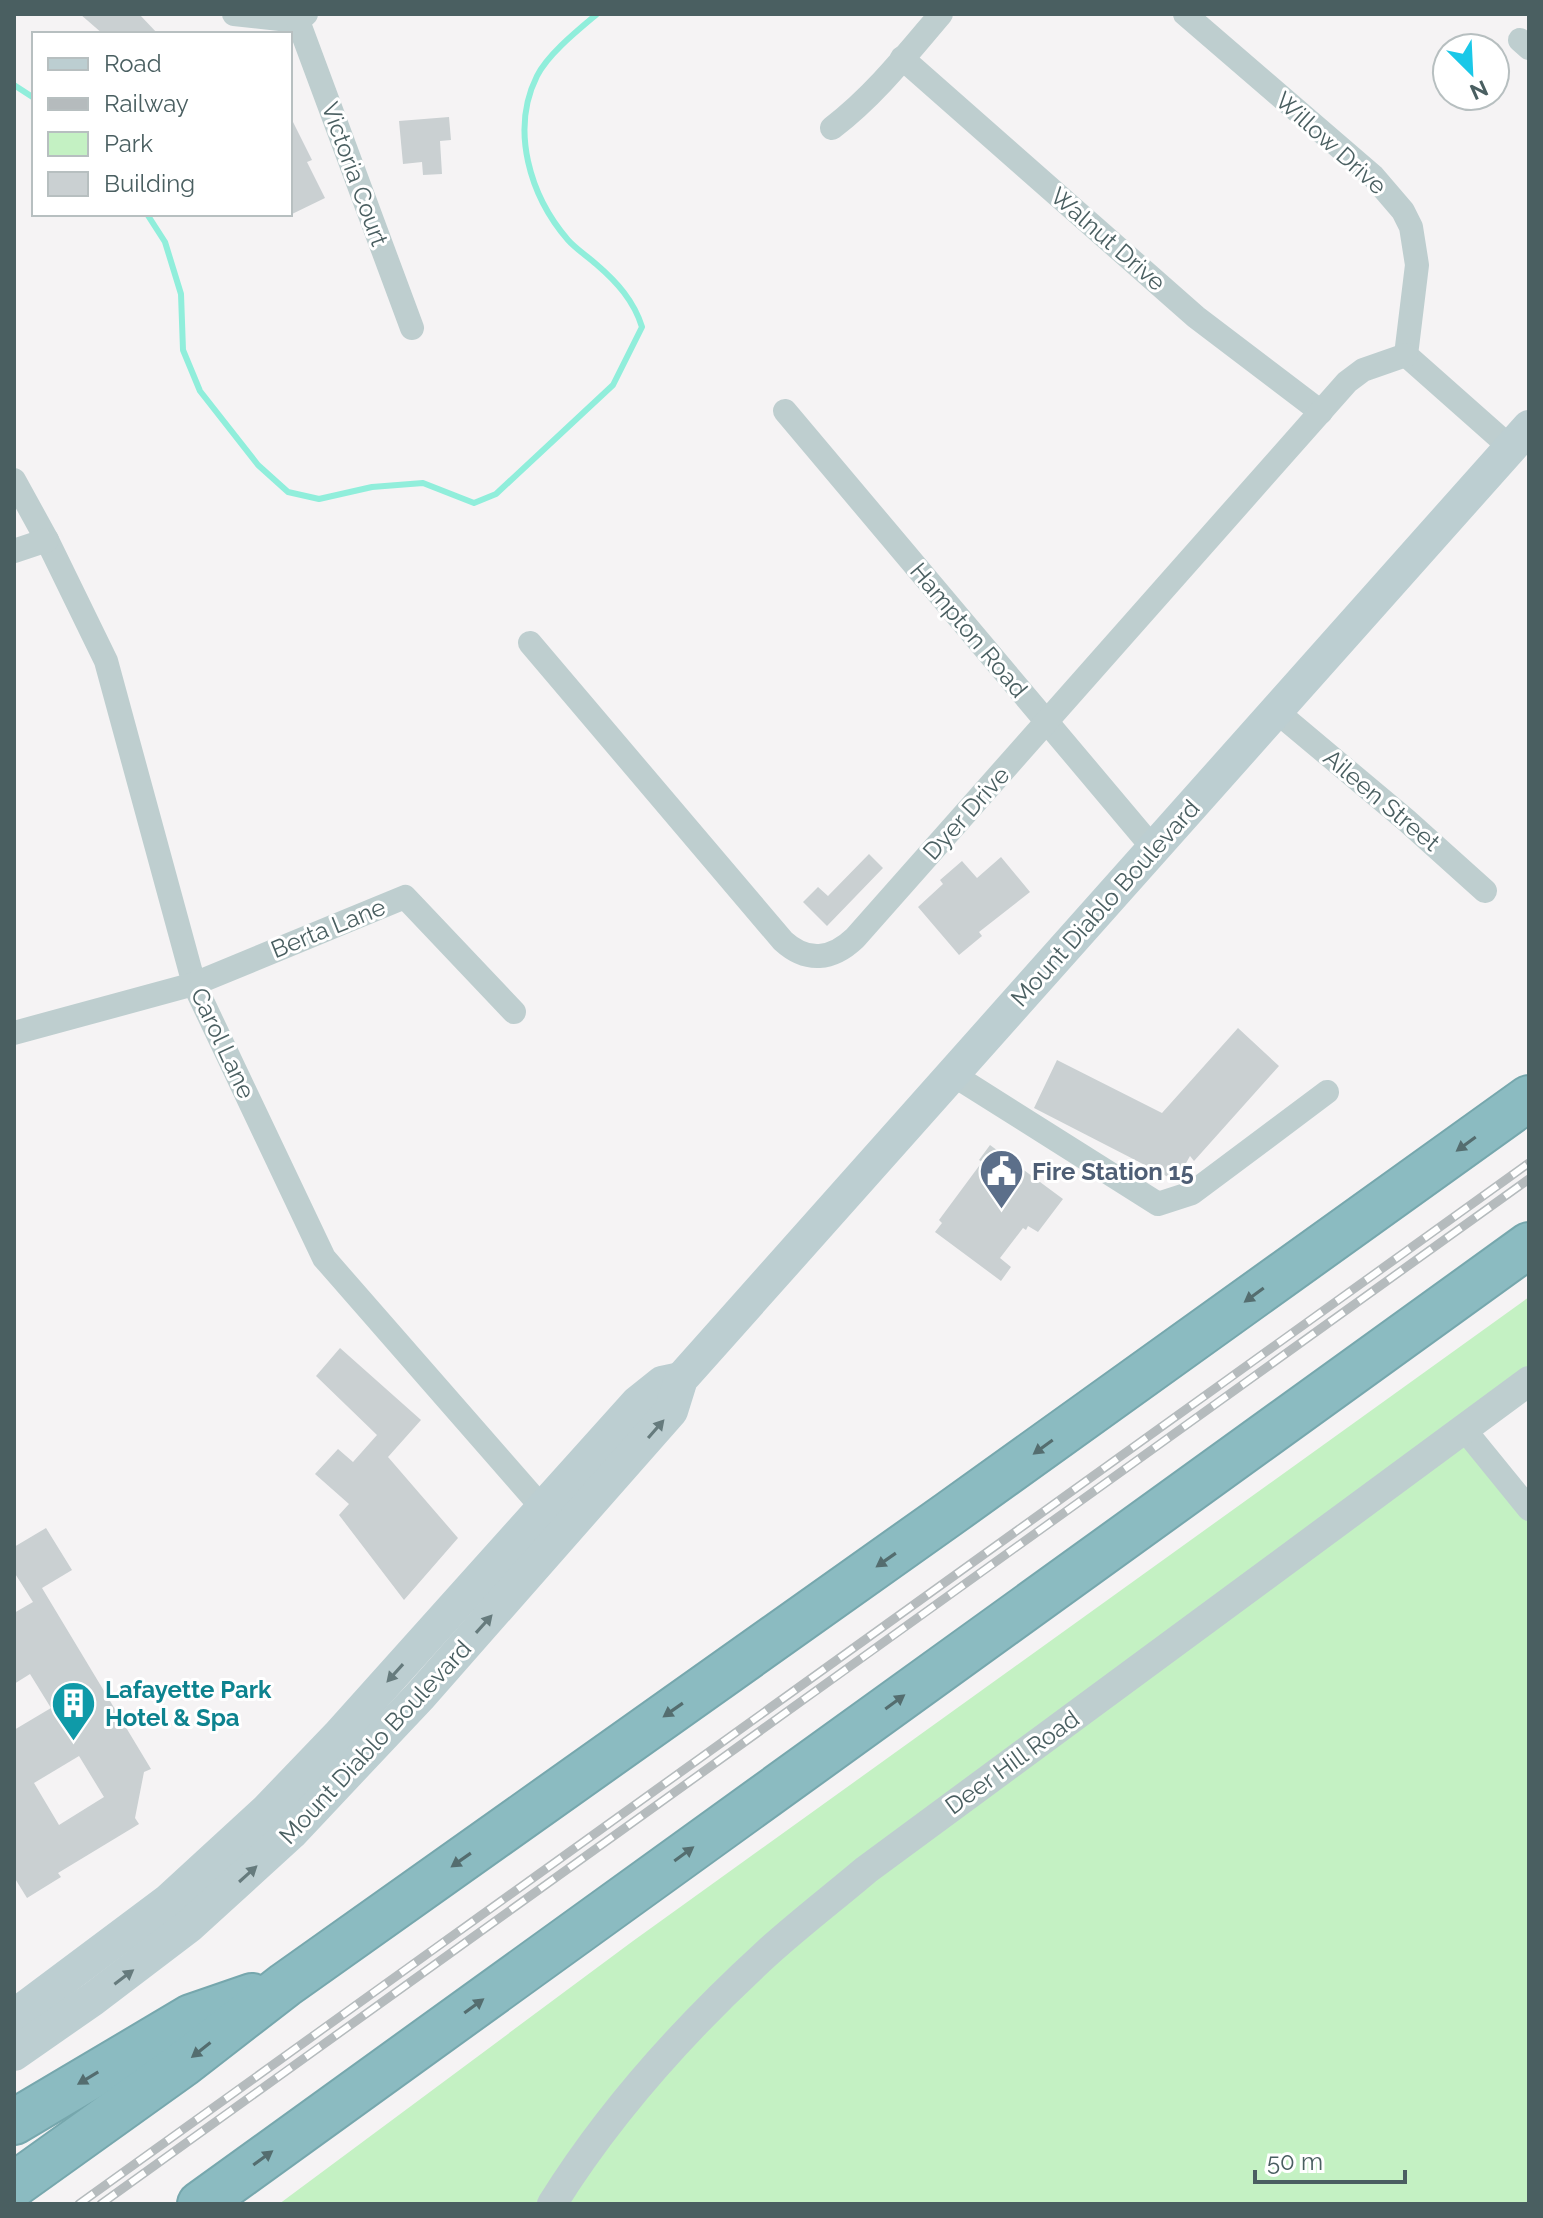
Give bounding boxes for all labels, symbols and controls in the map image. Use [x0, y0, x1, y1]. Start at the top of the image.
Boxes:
legend [32, 32, 292, 216]
north arrow [1431, 32, 1511, 112]
text: Road [104, 49, 162, 78]
text: N [1466, 75, 1492, 106]
street label: Willow Drive [1269, 86, 1393, 200]
text: Railway [104, 89, 189, 118]
street label: Victoria Court [316, 98, 394, 250]
text: Park [104, 129, 153, 158]
text: Building [104, 169, 195, 198]
street label: Walnut Drive [1044, 181, 1172, 297]
street label: Hampton Road [904, 557, 1034, 703]
street label: Aileen Street [1318, 743, 1446, 857]
street label: Dyer Drive [917, 761, 1015, 865]
street label: Mount Diablo Boulevard [1005, 794, 1205, 1012]
street label: Berta Lane [267, 892, 389, 964]
street label: Carol Lane [185, 983, 261, 1103]
one-way arrow [1455, 1135, 1476, 1151]
public building icon: Fire Station 15 [977, 1147, 1025, 1210]
place label: Fire Station 15 [1032, 1157, 1194, 1186]
one-way arrow [1244, 1287, 1265, 1302]
one-way arrow [647, 1419, 664, 1439]
one-way arrow [1033, 1439, 1054, 1454]
one-way arrow [875, 1551, 896, 1567]
one-way arrow [475, 1615, 492, 1635]
street label: Mount Diablo Boulevard [273, 1634, 477, 1850]
one-way arrow [387, 1664, 405, 1683]
place label: Lafayette Park Hotel & Spa [105, 1675, 272, 1732]
building icon: Lafayette Park Hotel & Spa [50, 1679, 98, 1742]
one-way arrow [885, 1695, 906, 1710]
one-way arrow [663, 1702, 684, 1717]
street label: Deer Hill Road [939, 1704, 1085, 1820]
one-way arrow [674, 1847, 695, 1862]
one-way arrow [451, 1852, 472, 1867]
one-way arrow [239, 1866, 258, 1884]
one-way arrow [113, 1969, 134, 1985]
one-way arrow [463, 1999, 484, 2014]
one-way arrow [191, 2042, 211, 2058]
one-way arrow [77, 2070, 99, 2084]
scale bar [1255, 2134, 1405, 2184]
text: 50 m [1267, 2147, 1323, 2176]
one-way arrow [252, 2151, 273, 2167]

